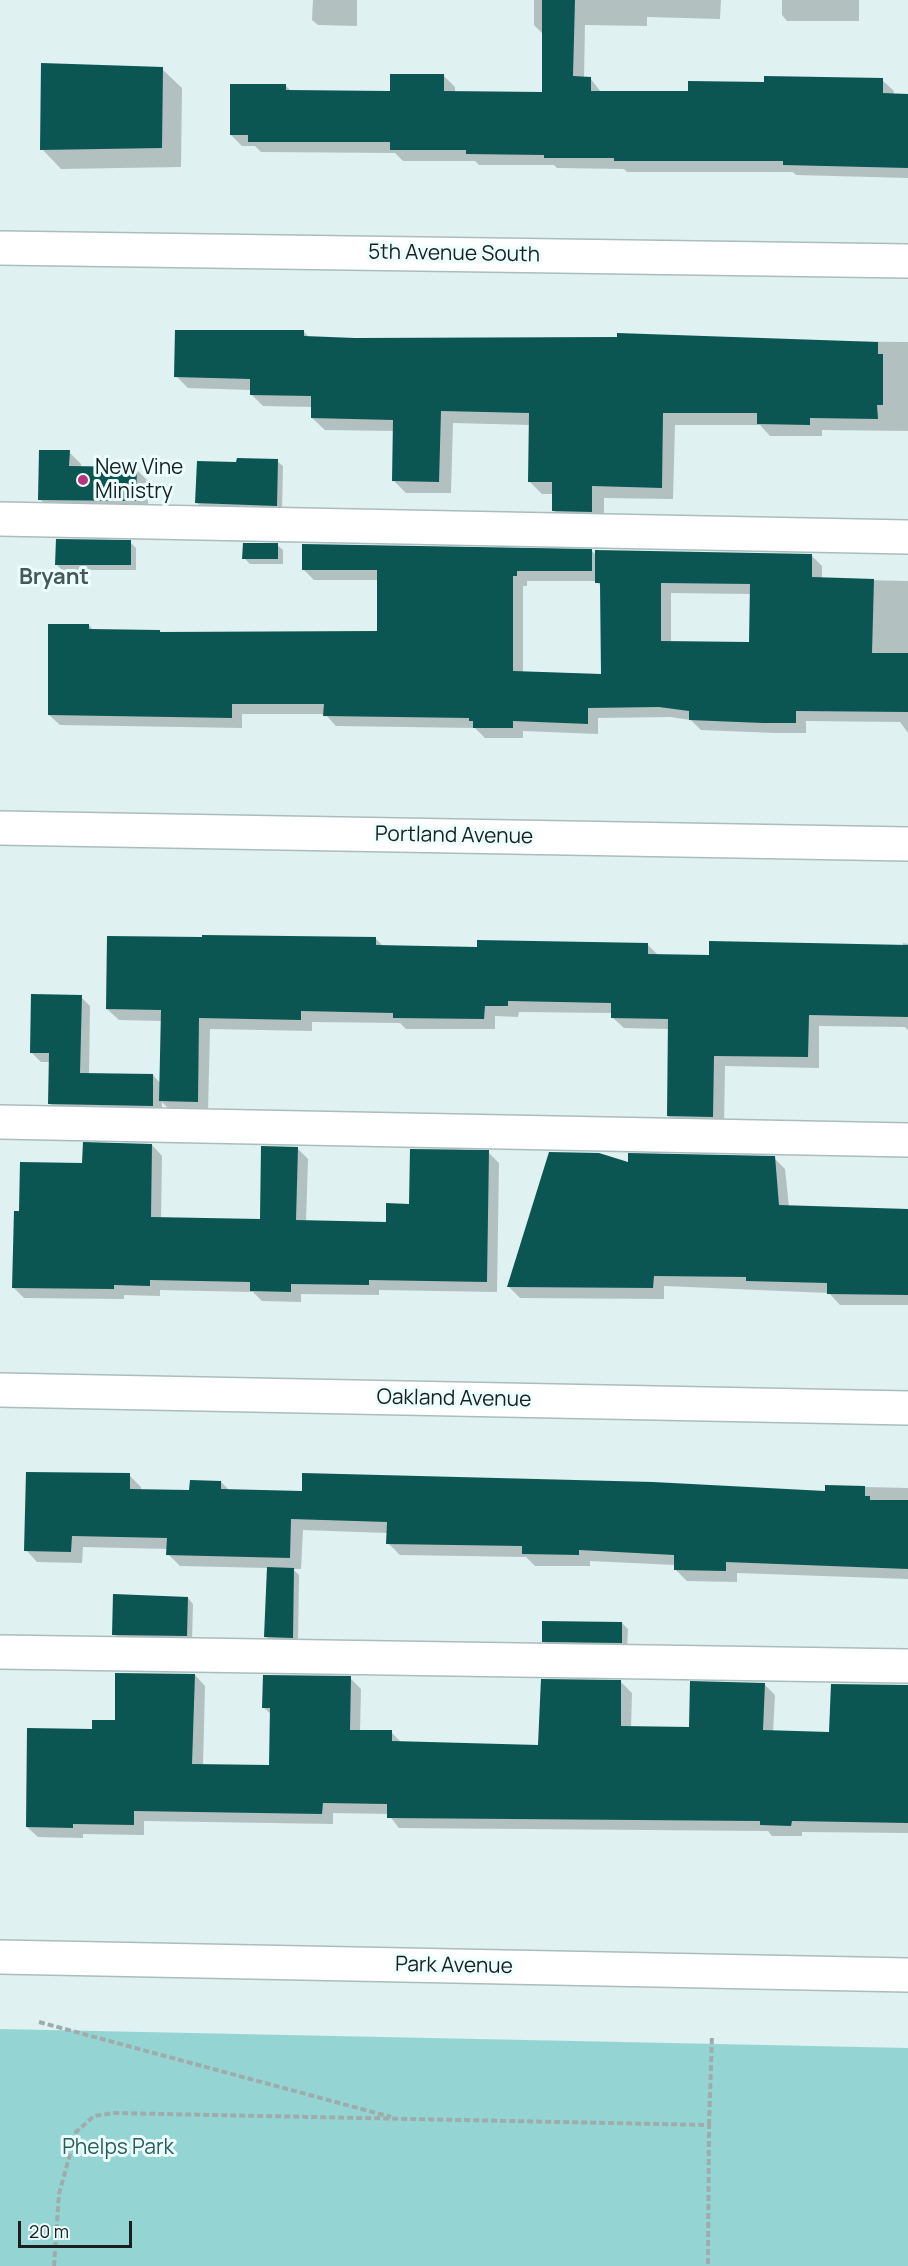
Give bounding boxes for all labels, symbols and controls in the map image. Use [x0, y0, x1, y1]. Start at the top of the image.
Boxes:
street label: 5th Avenue South [368, 240, 540, 268]
place label: New Vine Ministry [95, 455, 183, 505]
marker: New Vine Ministry [76, 473, 90, 487]
district label: Bryant [19, 565, 89, 591]
street label: Portland Avenue [375, 822, 533, 850]
street label: Oakland Avenue [376, 1385, 532, 1413]
street label: Park Avenue [395, 1952, 513, 1980]
park label: Phelps Park [62, 2135, 174, 2161]
scale bar [21, 2209, 135, 2247]
text: 20 m [29, 2219, 69, 2243]

